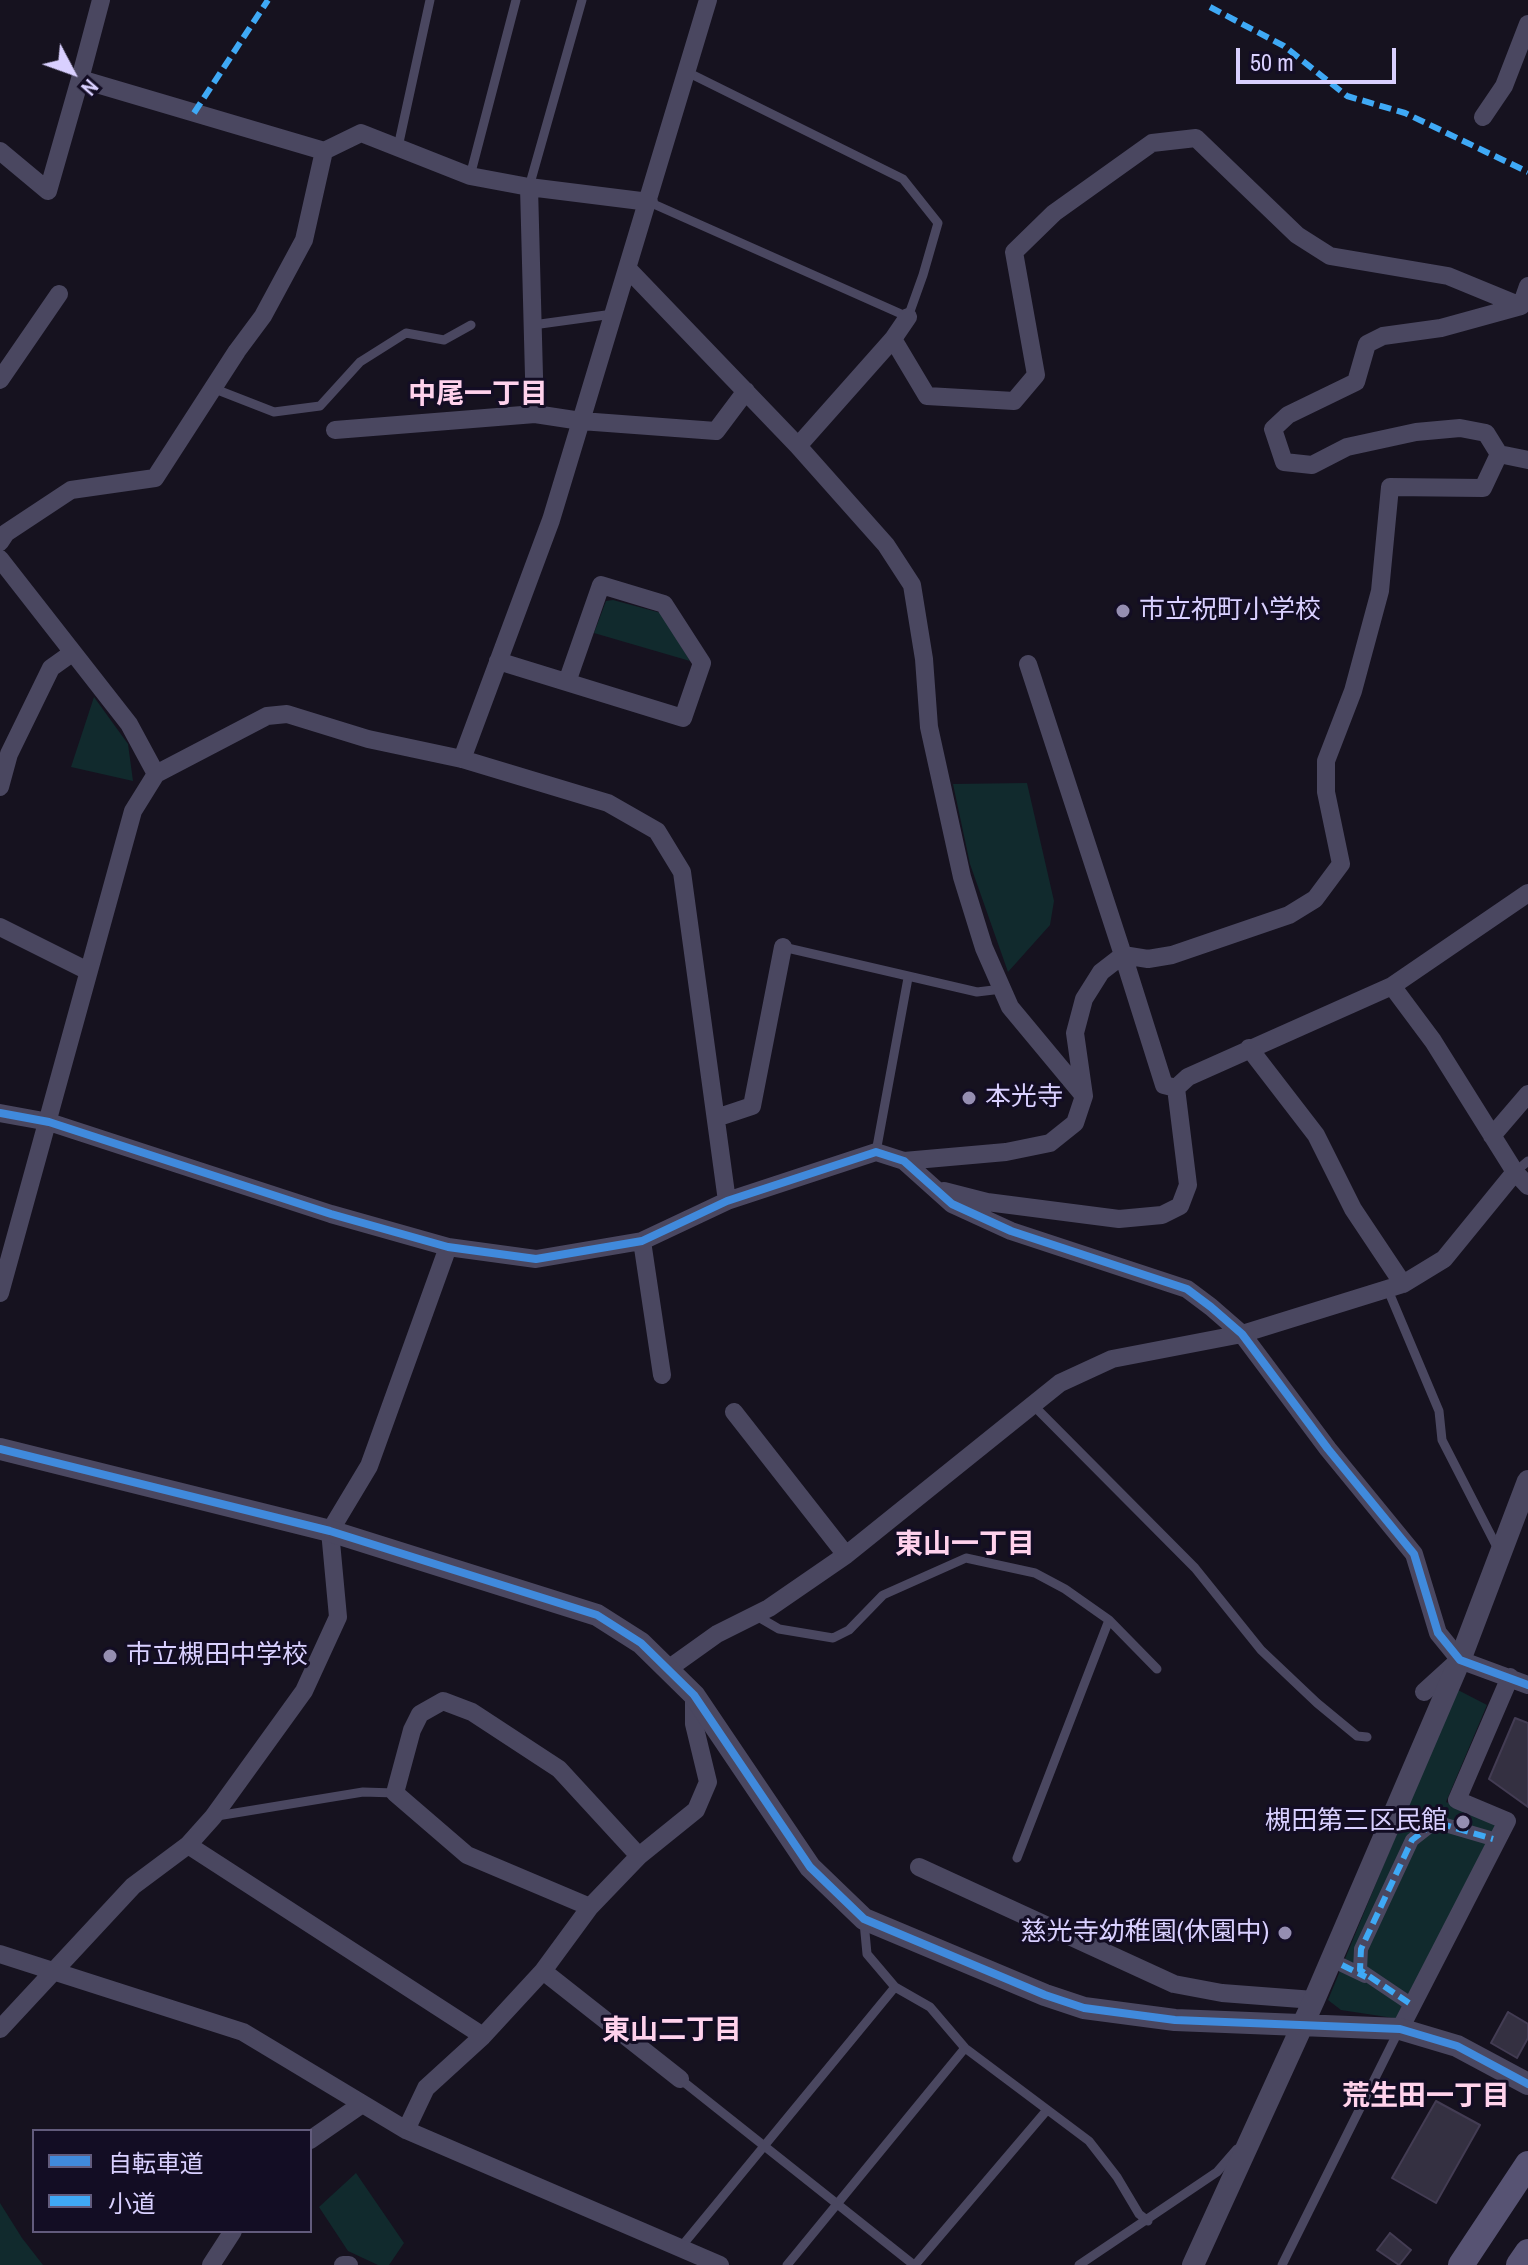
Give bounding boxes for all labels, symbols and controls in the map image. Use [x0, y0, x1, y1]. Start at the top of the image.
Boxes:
north arrow [32, 32, 112, 112]
scale bar [1240, 32, 1400, 82]
text: 50 m [1250, 46, 1294, 78]
text: N [75, 73, 106, 103]
district label: 中尾一丁目 [408, 378, 548, 412]
place label: 市立祝町小学校 [1139, 595, 1321, 627]
marker: 市立祝町小学校 [1114, 602, 1132, 620]
place label: 本光寺 [985, 1082, 1063, 1114]
marker: 本光寺 [960, 1089, 978, 1107]
district label: 東山一丁目 [895, 1528, 1035, 1562]
place label: 市立槻田中学校 [126, 1640, 308, 1672]
marker: 市立槻田中学校 [101, 1647, 119, 1665]
place label: 槻田第三区民館 [1265, 1806, 1447, 1838]
marker: 槻田第三区民館 [1454, 1813, 1472, 1831]
place label: 慈光寺幼稚園(休園中) [1021, 1917, 1269, 1949]
marker: 慈光寺幼稚園(休園中) [1276, 1924, 1294, 1942]
district label: 東山二丁目 [602, 2014, 742, 2048]
district label: 荒生田一丁目 [1342, 2080, 1510, 2114]
legend [32, 2129, 312, 2233]
text: 自転車道 [108, 2147, 204, 2179]
text: 小道 [108, 2187, 156, 2219]

